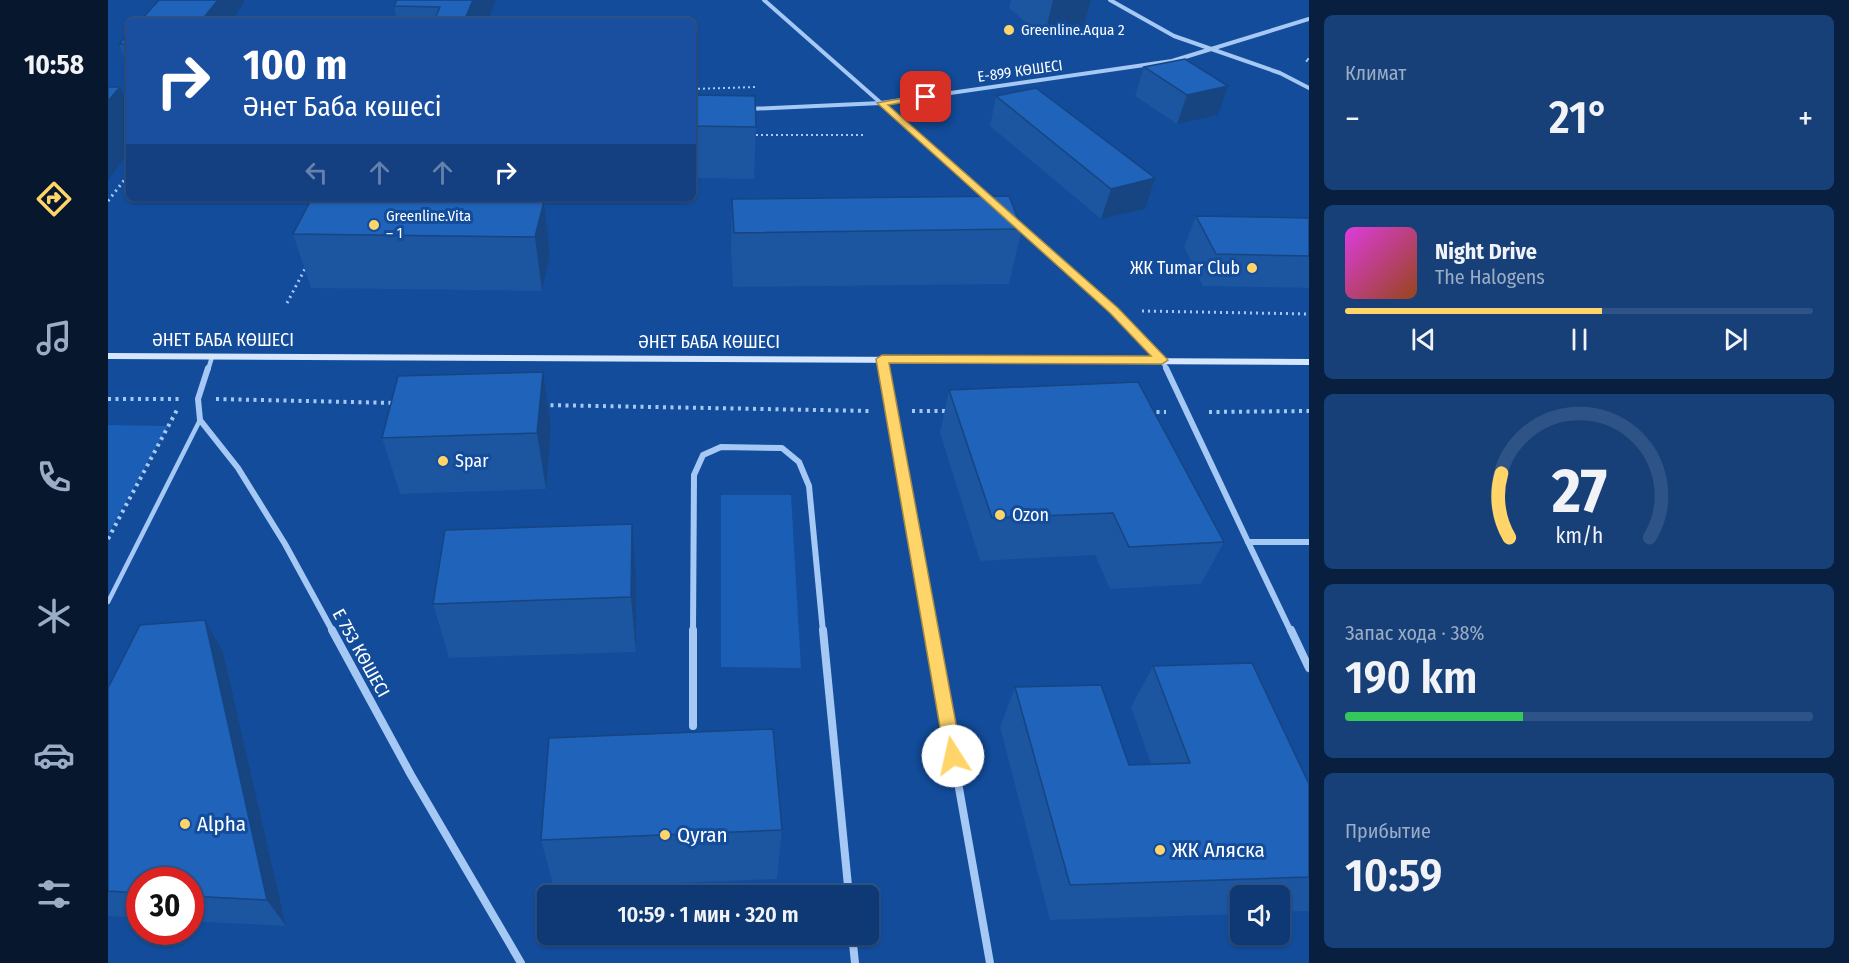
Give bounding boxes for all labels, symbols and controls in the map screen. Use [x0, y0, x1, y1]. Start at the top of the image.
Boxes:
place label: Greenline.Aqua 2 [1021, 21, 1125, 39]
marker: Greenline.Aqua 2 [1002, 23, 1016, 37]
text: 100 m [243, 40, 347, 90]
icon: right [144, 42, 222, 120]
text: 10:58 [24, 49, 84, 81]
street label: Е-899 КӨШЕСІ [976, 56, 1064, 86]
text: Климат [1345, 61, 1406, 85]
pin [900, 71, 951, 122]
icon: arrive [909, 80, 942, 113]
text: Әнет Баба көшесі [243, 91, 442, 123]
text: 21° [1549, 91, 1609, 145]
text: − [1345, 99, 1360, 139]
text: + [1798, 99, 1813, 139]
icon: left [300, 156, 333, 189]
icon: ahead [363, 156, 396, 189]
icon: ahead [426, 156, 459, 189]
icon: right [489, 156, 522, 189]
icon: directions [33, 178, 75, 220]
place label: Greenline.Vita – 1 [386, 207, 471, 242]
marker: Greenline.Vita – 1 [367, 218, 381, 232]
text: Night Drive [1435, 238, 1537, 265]
place label: ЖК Tumar Club [1130, 257, 1240, 279]
marker: ЖК Tumar Club [1245, 261, 1259, 275]
text: The Halogens [1435, 265, 1545, 289]
icon: music [33, 317, 75, 359]
icon: previous [1407, 323, 1440, 356]
icon: pause [1563, 323, 1596, 356]
icon: next [1719, 323, 1752, 356]
street label: ӘНЕТ БАБА КӨШЕСІ [152, 329, 294, 351]
street label: ӘНЕТ БАБА КӨШЕСІ [638, 331, 780, 353]
place label: Spar [455, 450, 489, 472]
marker: Spar [436, 454, 450, 468]
text: 27 [1550, 455, 1607, 530]
icon: phone [33, 456, 75, 498]
place label: Ozon [1012, 504, 1049, 526]
marker: Ozon [993, 508, 1007, 522]
text: km/h [1555, 524, 1603, 550]
icon: climate [33, 595, 75, 637]
street label: Е 753 КӨШЕСІ [328, 605, 394, 701]
text: Запас хода · 38% [1345, 621, 1484, 645]
text: 190 km [1345, 651, 1477, 705]
position arrow [921, 724, 985, 788]
icon: car [33, 734, 75, 776]
place label: Alpha [197, 811, 246, 837]
marker: Alpha [178, 817, 192, 831]
text: Прибытие [1345, 819, 1431, 843]
place label: Qyran [677, 822, 728, 848]
marker: Qyran [658, 828, 672, 842]
place label: ЖК Аляска [1172, 837, 1265, 863]
marker: ЖК Аляска [1153, 843, 1167, 857]
text: 10:59 [1345, 849, 1442, 903]
speed limit sign: 30 [126, 867, 204, 945]
icon: filters [33, 873, 75, 915]
map controls [1230, 885, 1290, 945]
button: sound [1230, 885, 1290, 945]
text: 10:59 · 1 мин · 320 m [617, 901, 799, 928]

